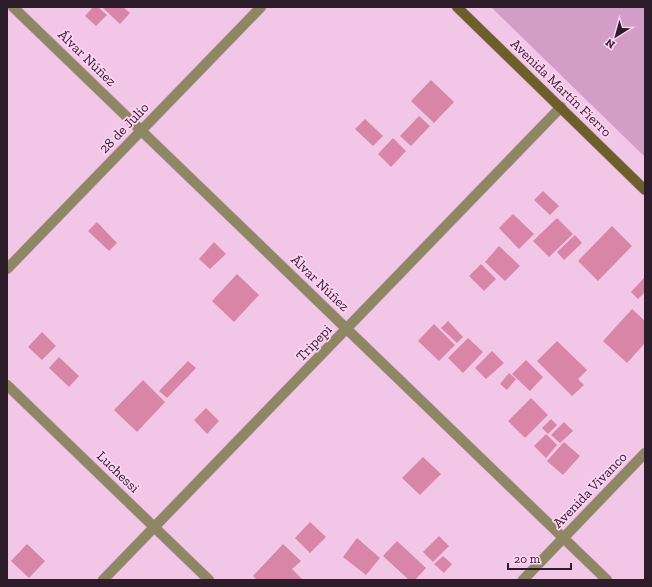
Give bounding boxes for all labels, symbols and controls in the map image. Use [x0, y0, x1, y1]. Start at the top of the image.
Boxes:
north arrow [596, 16, 636, 56]
street label: Álvar Núñez [54, 26, 120, 90]
street label: Avenida Martín Fierro [507, 35, 615, 141]
text: N [603, 35, 618, 51]
street label: 28 de Julio [96, 99, 152, 157]
street label: Álvar Núñez [287, 251, 353, 315]
street label: Tripepi [293, 321, 336, 365]
street label: Luchessi [93, 448, 143, 496]
street label: Avenida Vivanco [549, 448, 631, 532]
scale bar [508, 545, 571, 571]
text: 20 m [514, 552, 541, 566]

